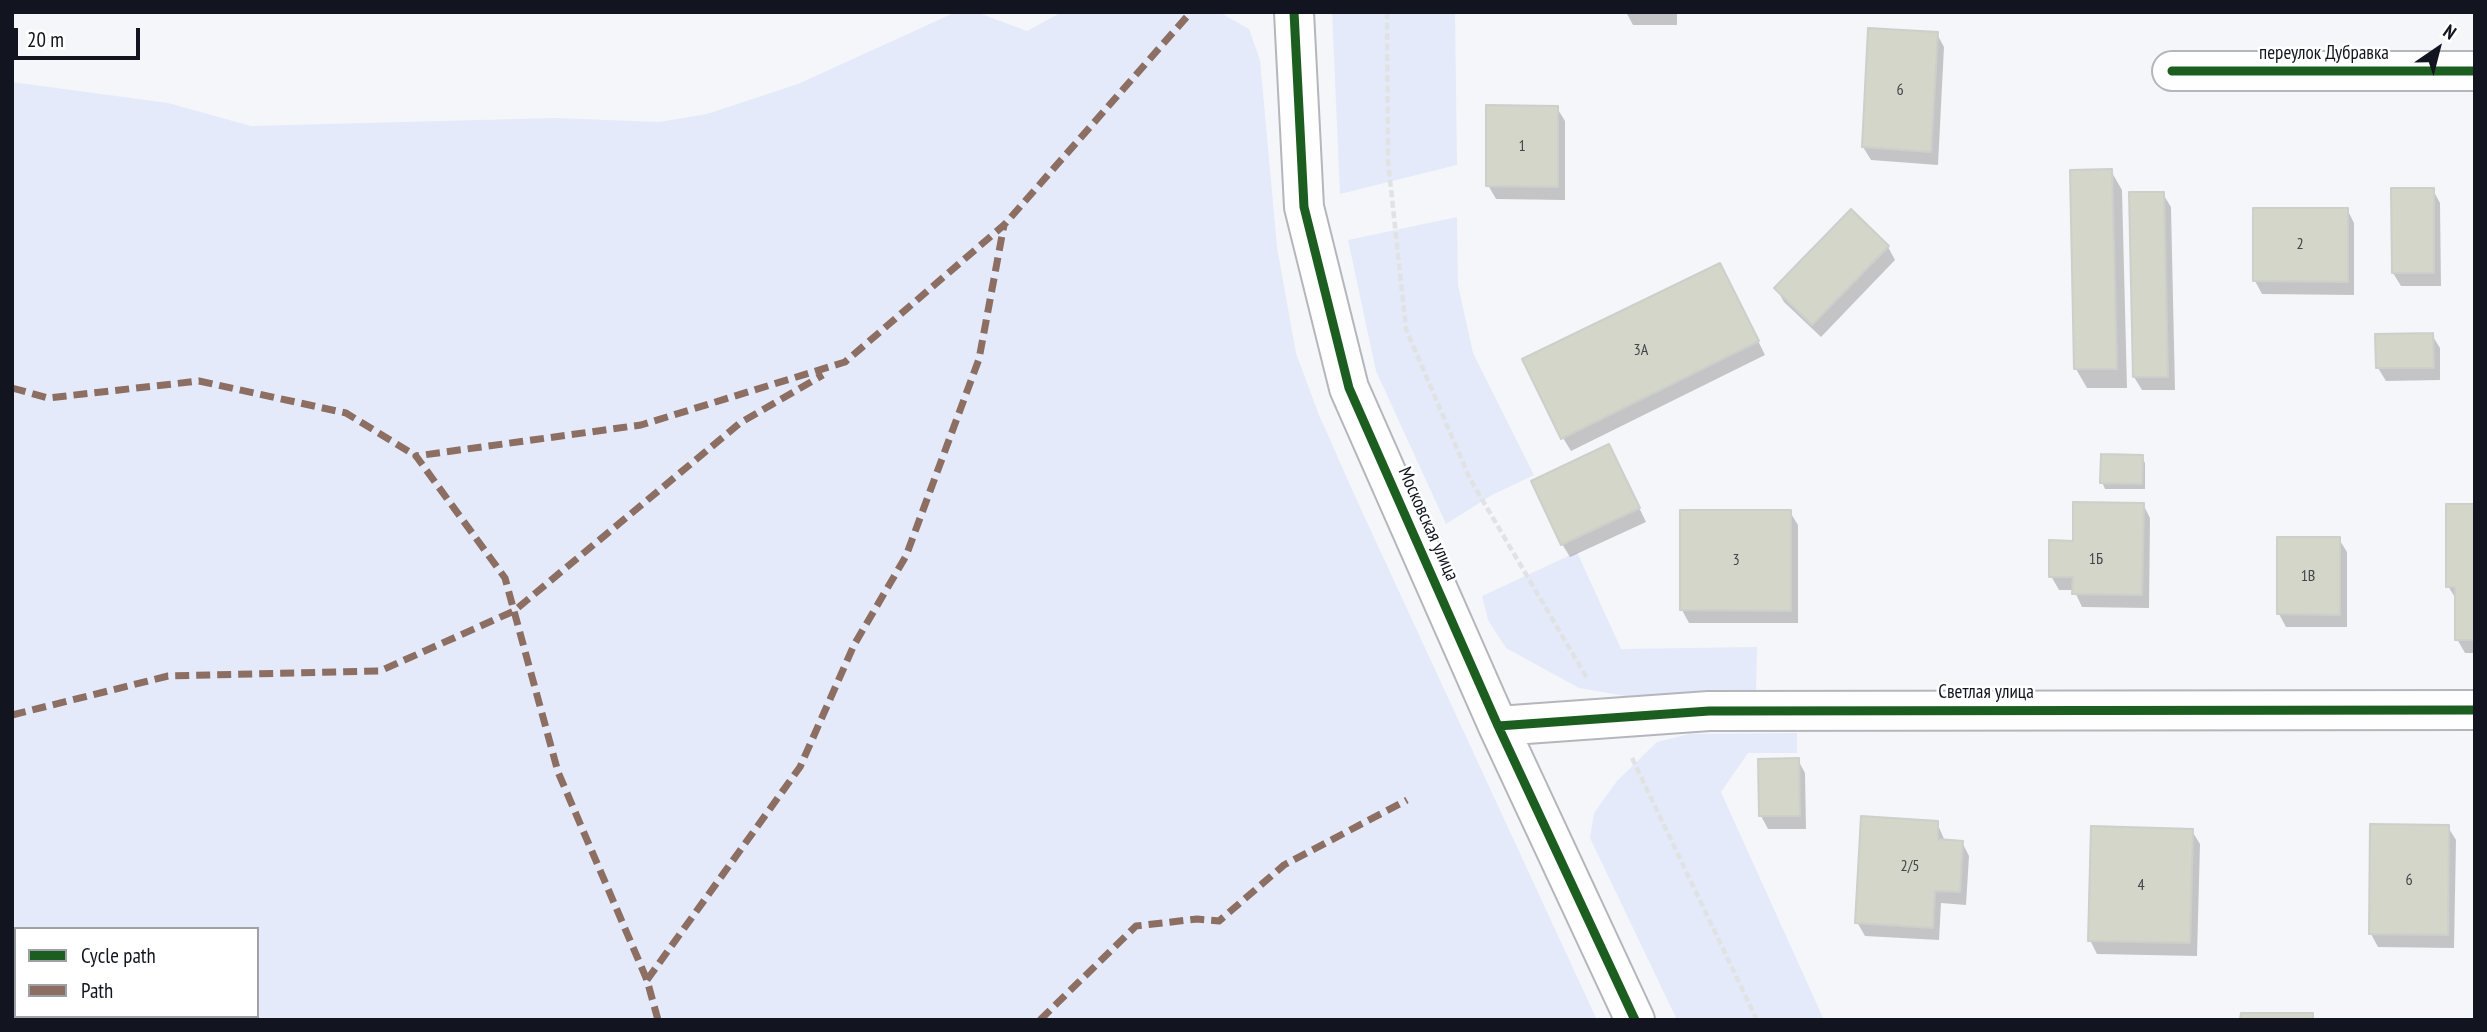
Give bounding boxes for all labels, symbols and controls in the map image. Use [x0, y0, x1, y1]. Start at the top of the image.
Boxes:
scale bar [18, 14, 144, 58]
north arrow [2403, 14, 2473, 84]
text: N [2439, 19, 2461, 45]
text: 20 m [27, 26, 64, 53]
street label: переулок Дубравка [2259, 43, 2389, 65]
house number: 6 [1896, 80, 1904, 100]
house number: 1 [1518, 136, 1526, 156]
house number: 2 [2296, 234, 2304, 254]
house number: 3А [1634, 340, 1648, 360]
street label: Московская улица [1393, 464, 1463, 584]
house number: 1Б [2089, 549, 2103, 569]
house number: 3 [1732, 550, 1740, 570]
house number: 1В [2301, 566, 2315, 586]
street label: Светлая улица [1938, 682, 2034, 704]
house number: 2/5 [1900, 856, 1920, 876]
house number: 6 [2405, 870, 2413, 890]
house number: 4 [2137, 875, 2145, 895]
legend [14, 927, 259, 1018]
text: Cycle path [81, 942, 156, 969]
text: Path [81, 977, 113, 1004]

